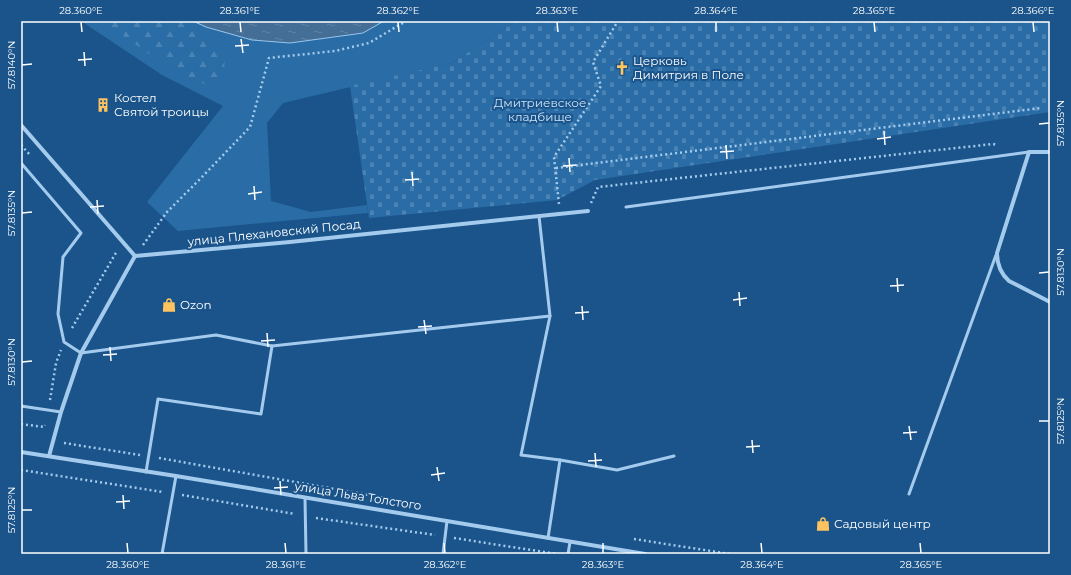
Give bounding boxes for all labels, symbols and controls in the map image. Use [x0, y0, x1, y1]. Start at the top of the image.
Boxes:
text: 28.360°E [59, 4, 103, 17]
text: 28.361°E [220, 4, 261, 17]
text: 28.362°E [377, 4, 420, 17]
text: 28.363°E [536, 4, 579, 17]
text: 28.364°E [694, 4, 738, 17]
text: 28.365°E [853, 4, 896, 17]
text: 28.366°E [1012, 4, 1055, 17]
text: 57.8140°N [5, 41, 18, 89]
place label: Церковь Димитрия в Поле [633, 53, 744, 82]
church icon: Церковь Димитрия в Поле [614, 60, 630, 76]
place label: Костел Святой троицы [114, 90, 209, 119]
park label: Дмитриевское кладбище [494, 95, 586, 124]
building icon: Костел Святой троицы [95, 97, 111, 113]
text: 57.8135°N [1054, 100, 1067, 146]
text: 57.8135°N [5, 190, 18, 236]
street label: улица Плехановский Посад [186, 216, 361, 249]
text: 57.8130°N [1054, 248, 1067, 296]
shop icon: Ozon [161, 297, 177, 313]
place label: Ozon [180, 297, 212, 312]
text: 57.8130°N [5, 338, 18, 386]
text: 57.8125°N [1054, 398, 1067, 444]
street label: улица Льва Толстого [292, 478, 423, 513]
text: 57.8125°N [5, 487, 18, 533]
shop icon: Садовый центр [815, 516, 831, 532]
place label: Садовый центр [834, 516, 931, 531]
text: 28.360°E [106, 558, 150, 571]
text: 28.361°E [266, 558, 307, 571]
text: 28.362°E [424, 558, 467, 571]
text: 28.363°E [582, 558, 625, 571]
text: 28.364°E [740, 558, 784, 571]
text: 28.365°E [900, 558, 943, 571]

